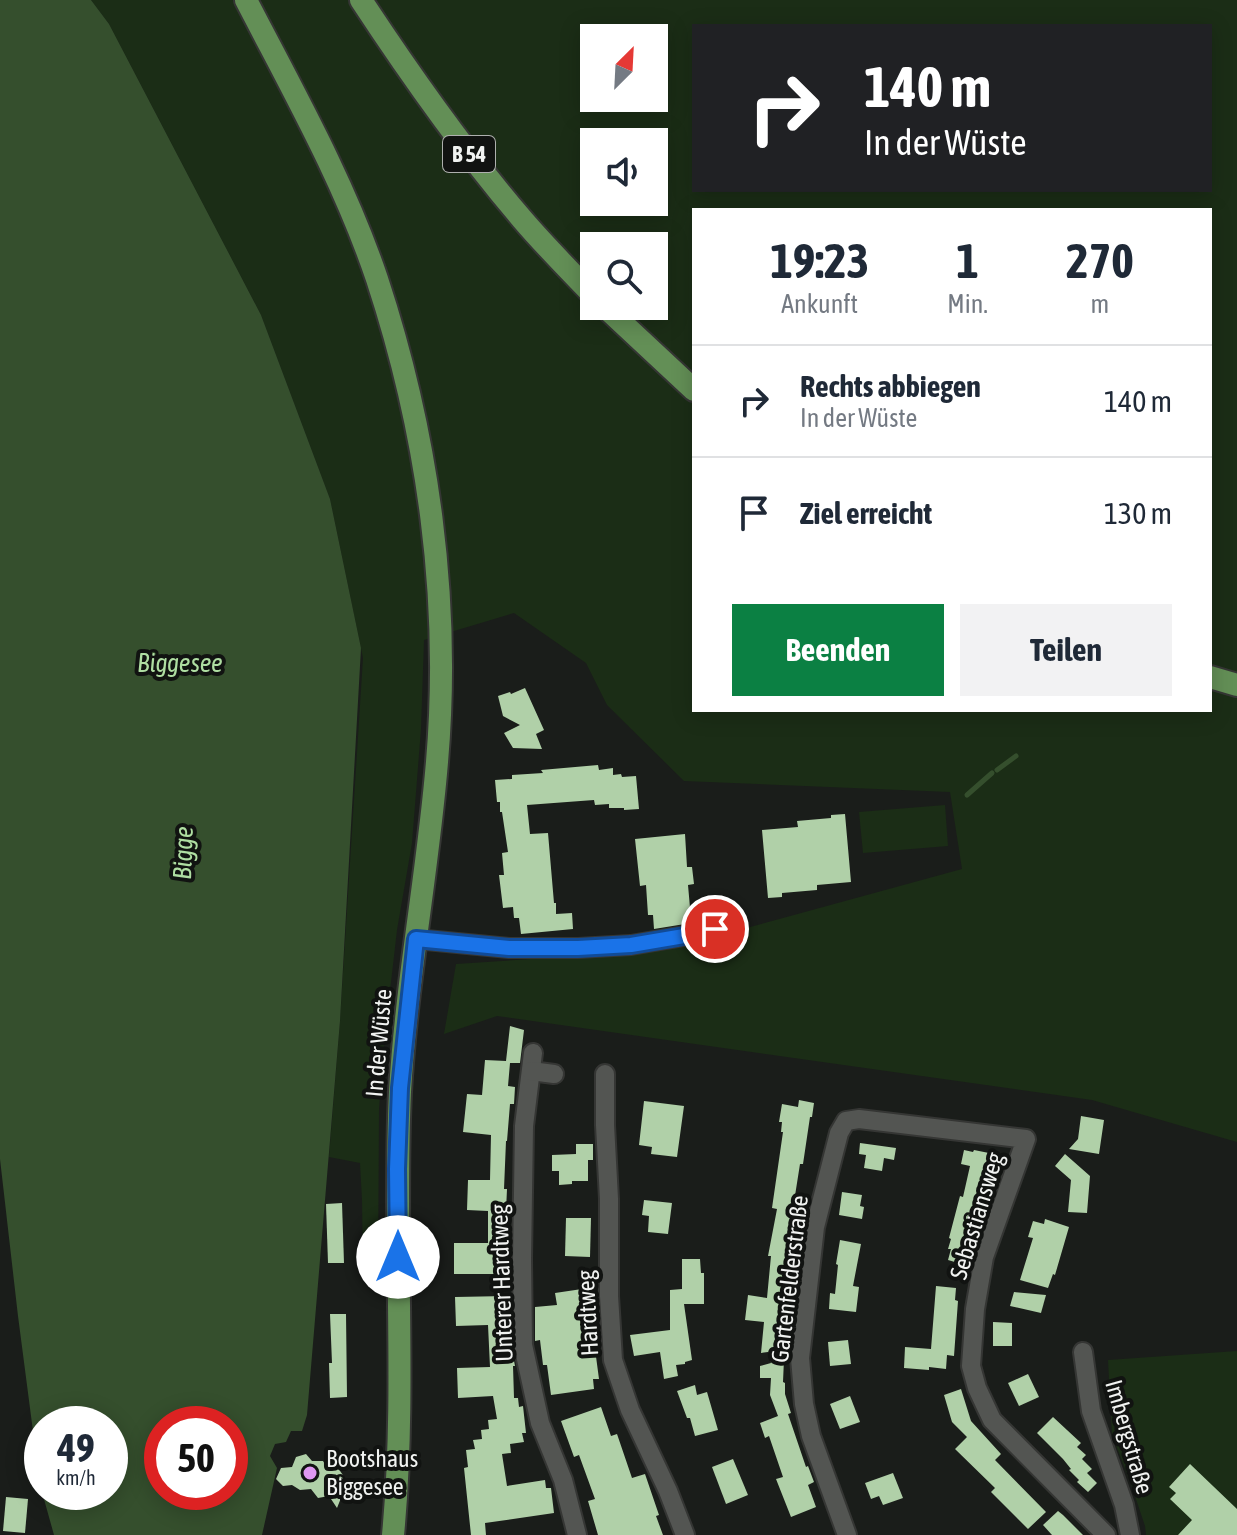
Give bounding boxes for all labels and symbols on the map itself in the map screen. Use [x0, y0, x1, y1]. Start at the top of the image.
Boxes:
north arrow [580, 24, 668, 112]
road number: B 54 [443, 136, 495, 172]
water label: Biggesee [137, 648, 223, 678]
water label: Bigge [167, 826, 199, 880]
pin [681, 895, 749, 963]
street label: In der Wüste [360, 988, 397, 1098]
street label: Sebastiansweg [944, 1149, 1009, 1282]
street label: Gartenfelderstraße [766, 1194, 813, 1364]
street label: Unterer Hardtweg [485, 1203, 518, 1362]
position arrow [356, 1215, 440, 1299]
street label: Hardtweg [572, 1269, 603, 1357]
street label: Imbergstraße [1100, 1377, 1159, 1497]
speed limit sign: 50 [144, 1406, 248, 1510]
place label: Bootshaus Biggesee [326, 1445, 418, 1500]
marker: Bootshaus Biggesee [301, 1464, 319, 1482]

